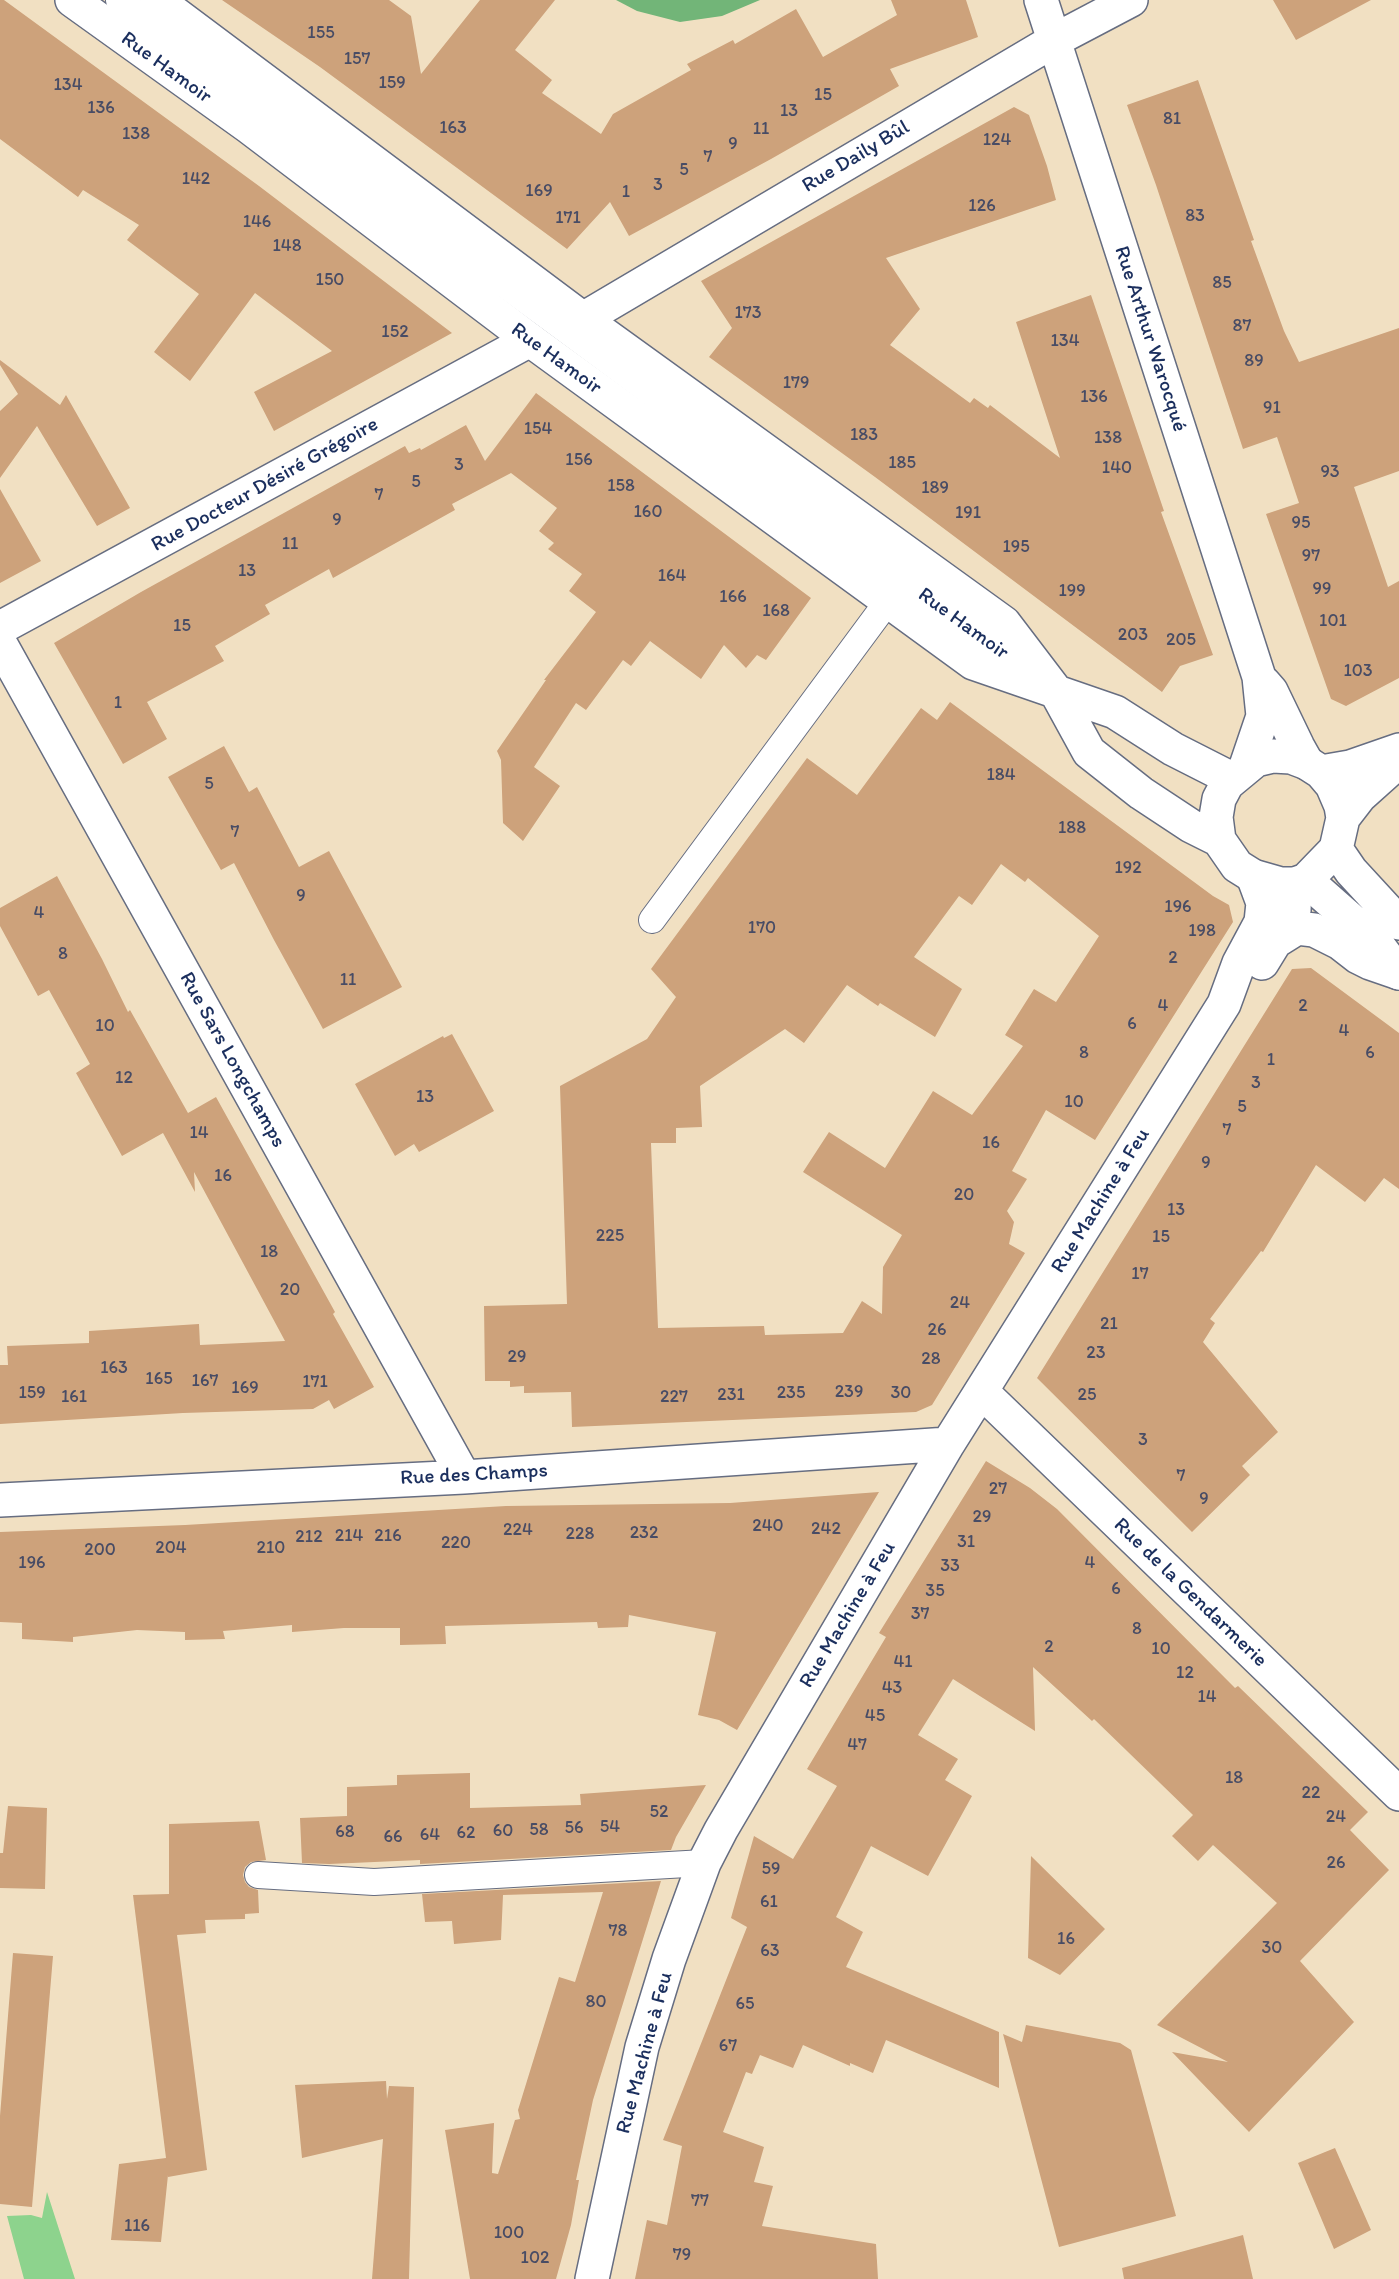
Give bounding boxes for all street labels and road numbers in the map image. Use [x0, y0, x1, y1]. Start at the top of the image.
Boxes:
street label: Rue Hamoir [116, 27, 216, 109]
street label: Rue Daily Bûl [798, 115, 914, 199]
street label: Rue Arthur Warocqué [1108, 243, 1192, 435]
street label: Rue Hamoir [506, 318, 606, 400]
street label: Rue Docteur Désiré Grégoire [147, 412, 383, 558]
street label: Rue Hamoir [913, 583, 1013, 665]
street label: Rue Sars Longchamps [173, 968, 291, 1152]
street label: Rue Machine à Feu [1046, 1124, 1156, 1278]
street label: Rue des Champs [400, 1459, 548, 1491]
street label: Rue de la Gendarmerie [1108, 1513, 1272, 1673]
street label: Rue Machine à Feu [794, 1537, 902, 1693]
street label: Rue Machine à Feu [611, 1969, 679, 2137]

